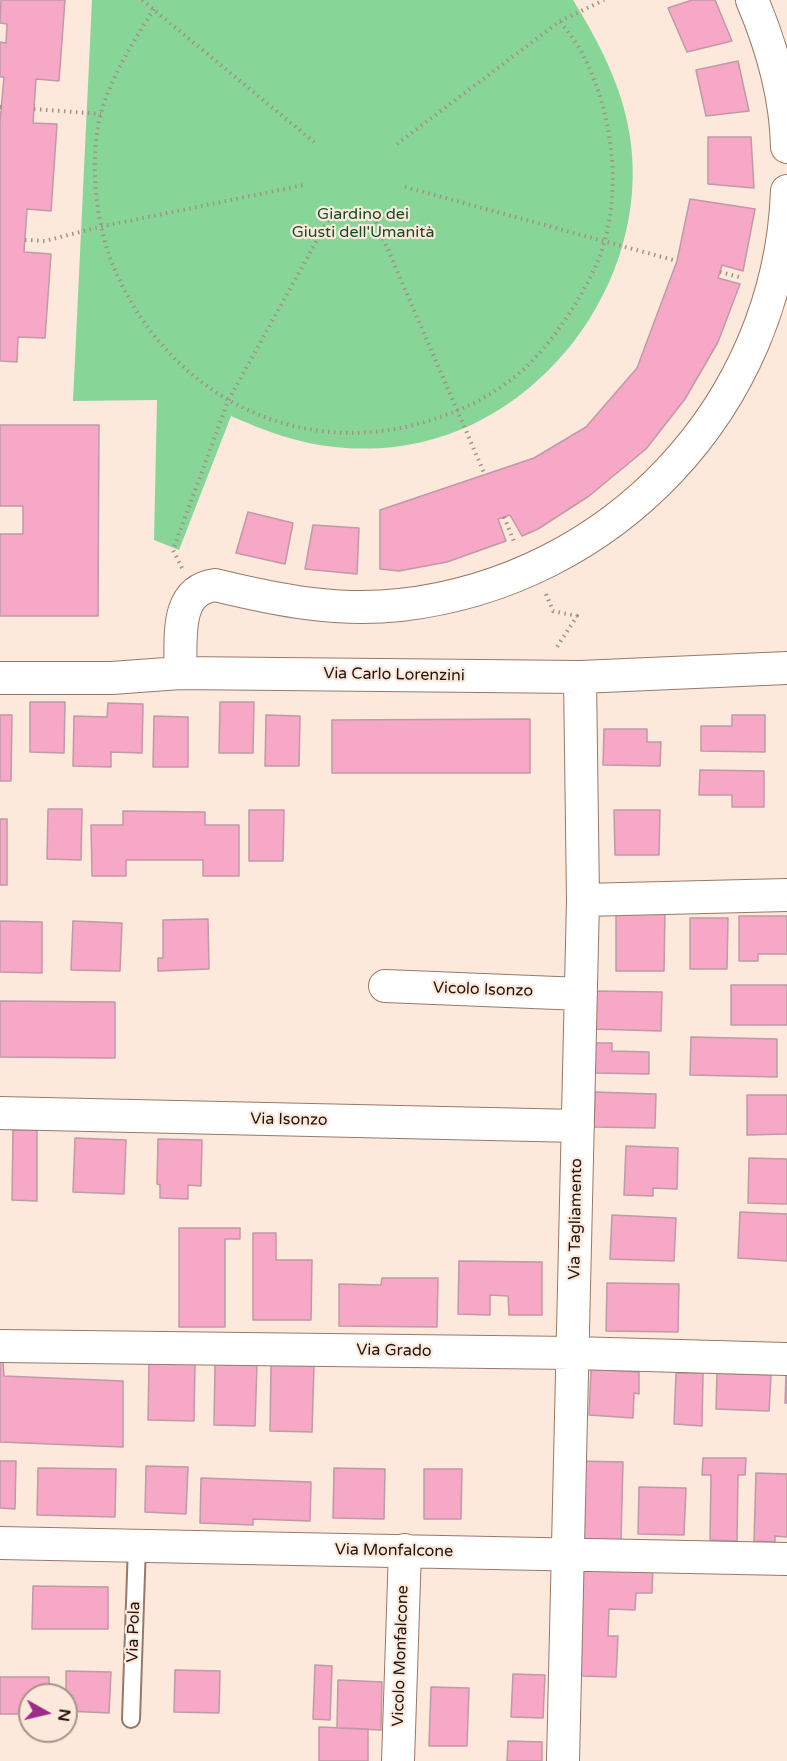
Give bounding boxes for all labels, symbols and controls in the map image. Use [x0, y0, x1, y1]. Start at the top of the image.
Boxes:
park label: Giardino dei Giusti dell'Umanità [292, 205, 434, 243]
street label: Via Carlo Lorenzini [323, 664, 465, 686]
street label: Vicolo Isonzo [433, 979, 533, 1001]
street label: Via Isonzo [250, 1110, 328, 1130]
street label: Via Tagliamento [565, 1158, 587, 1280]
street label: Via Grado [356, 1341, 432, 1361]
street label: Via Monfalcone [335, 1540, 453, 1562]
street label: Vicolo Monfalcone [389, 1585, 413, 1727]
street label: Via Pola [123, 1601, 145, 1663]
north arrow [18, 1683, 78, 1743]
text: N [53, 1707, 75, 1723]

